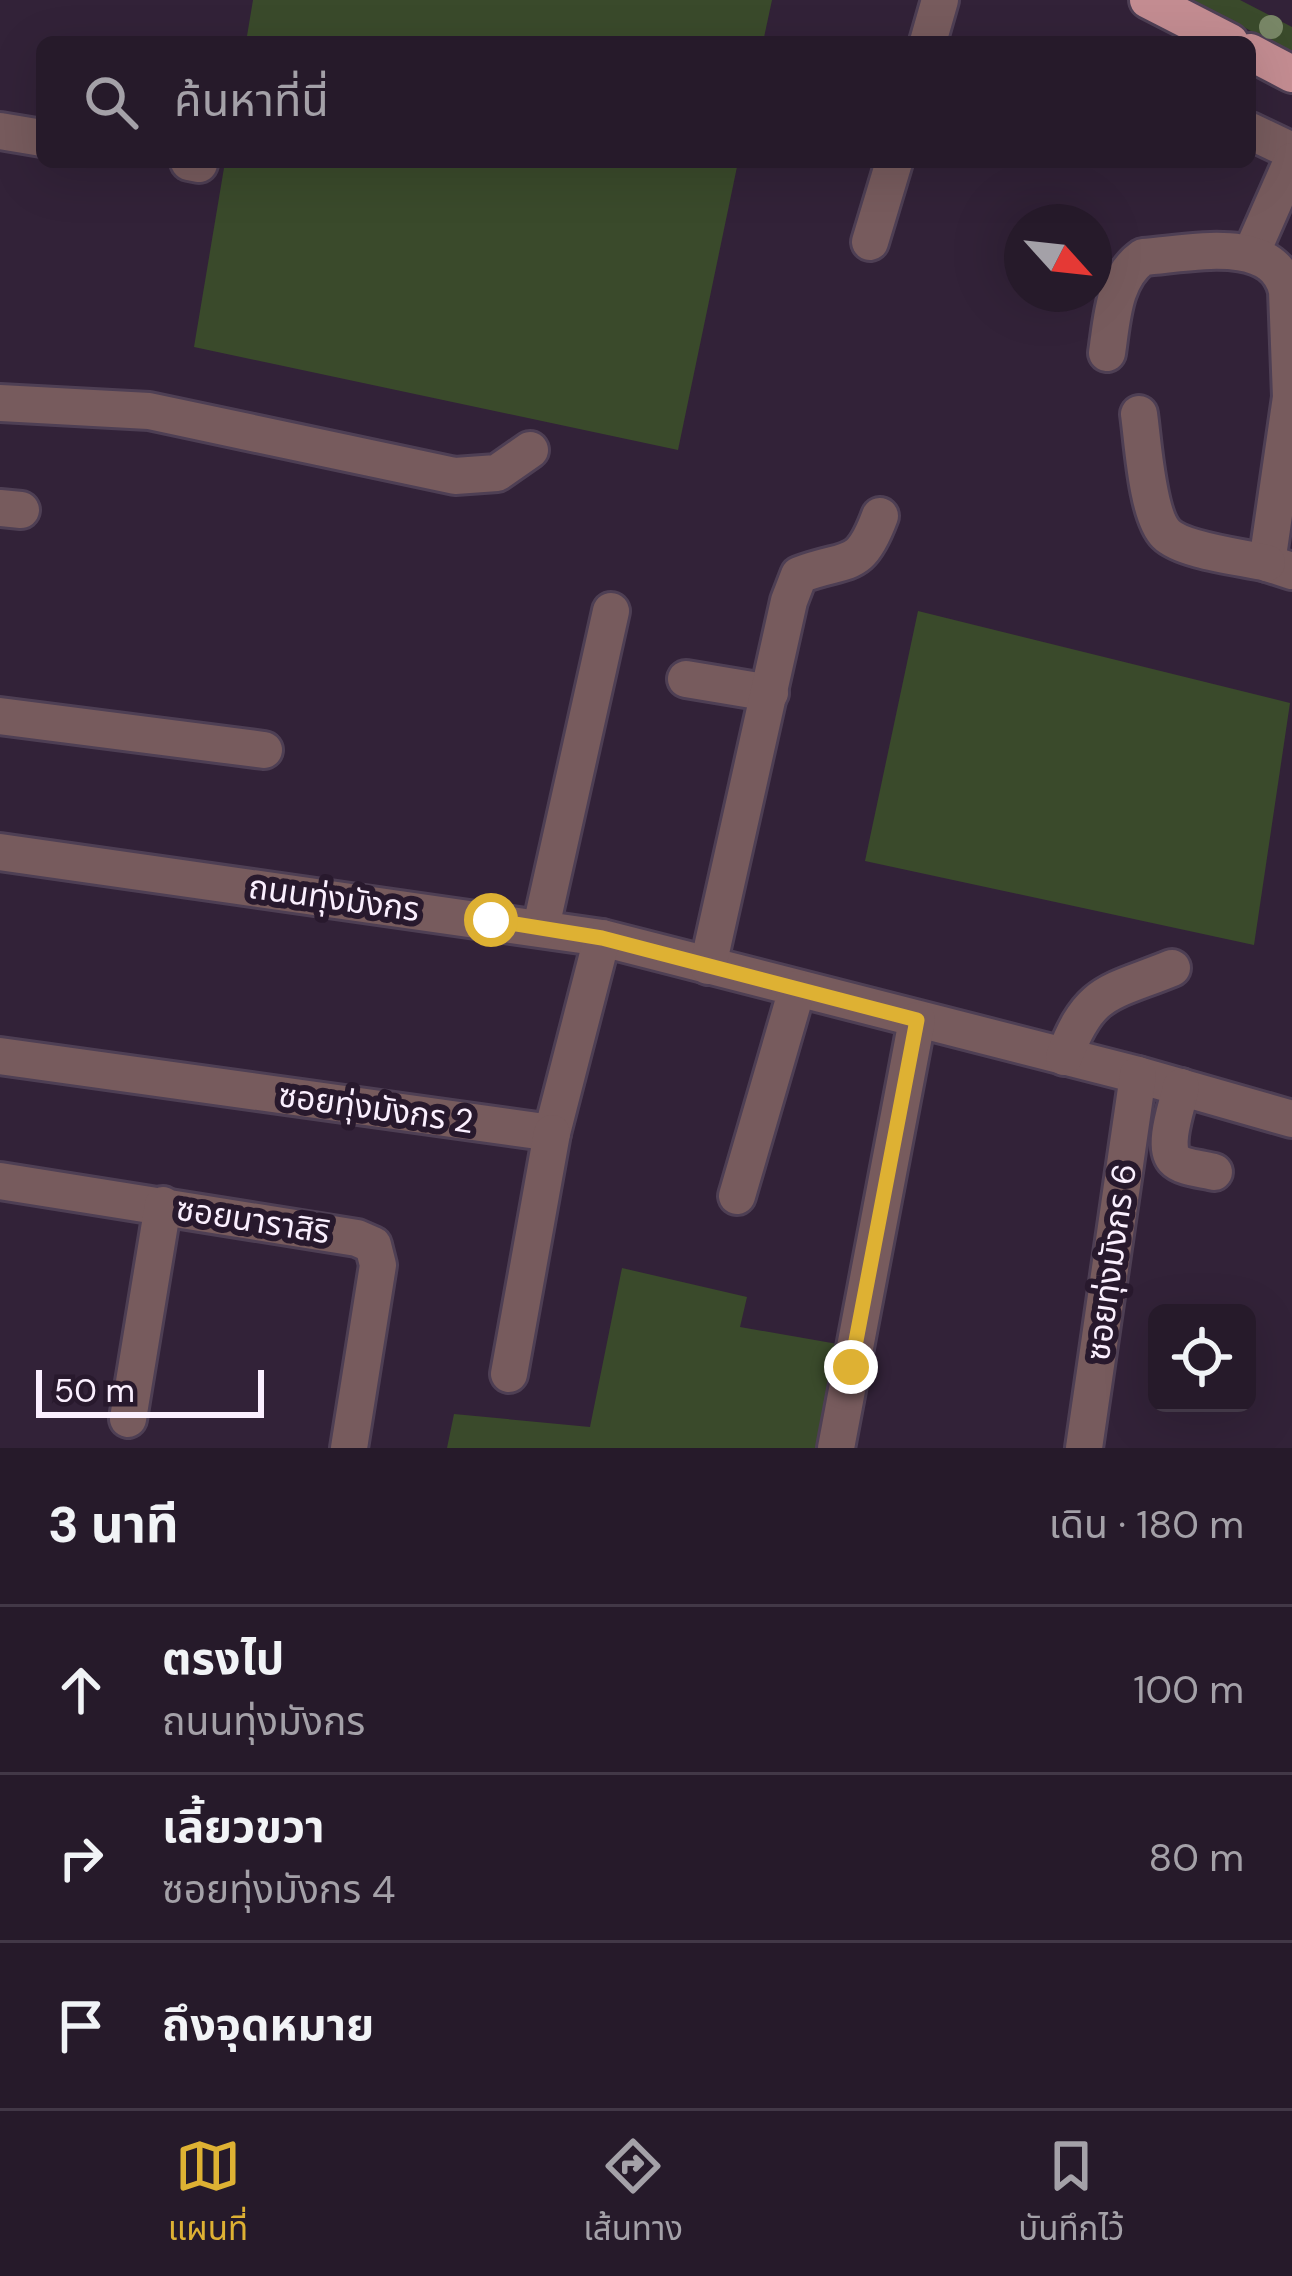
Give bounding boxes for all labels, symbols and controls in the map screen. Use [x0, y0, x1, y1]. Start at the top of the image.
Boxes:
search box [36, 36, 1256, 168]
icon: search [78, 69, 144, 135]
text: ค้นหาที่นี่ [174, 71, 329, 130]
north arrow [1004, 204, 1112, 312]
street label: ถนนทุ่งมังกร [246, 865, 422, 931]
route start [464, 893, 518, 947]
street label: ซอยทุ่งมังกร 2 [276, 1073, 476, 1143]
street label: ซอยทุ่งมังกร 6 [1076, 1161, 1146, 1363]
street label: ซอยนาราสิริ [173, 1187, 333, 1253]
map controls [1148, 1304, 1256, 1412]
button: locate [1148, 1304, 1256, 1412]
route end [824, 1340, 878, 1394]
scale bar [36, 1364, 264, 1417]
text: 50 m [54, 1369, 135, 1412]
text: 3 นาที [48, 1491, 179, 1558]
text: เดิน · 180 m [1049, 1499, 1244, 1550]
text: ตรงไป [162, 1629, 284, 1688]
icon: ahead [48, 1657, 114, 1723]
text: 100 m [1133, 1664, 1244, 1715]
text: ถนนทุ่งมังกร [162, 1696, 365, 1747]
text: เลี้ยวขวา [162, 1797, 325, 1856]
icon: right [48, 1825, 114, 1891]
text: 80 m [1148, 1832, 1244, 1883]
text: ซอยทุ่งมังกร 4 [162, 1864, 395, 1915]
icon: arrive [48, 1993, 114, 2059]
text: ถึงจุดหมาย [162, 1995, 374, 2054]
tab: แผนที่ [168, 2133, 248, 2255]
tab: เส้นทาง [583, 2133, 683, 2255]
tab: บันทึกไว้ [1018, 2133, 1124, 2255]

